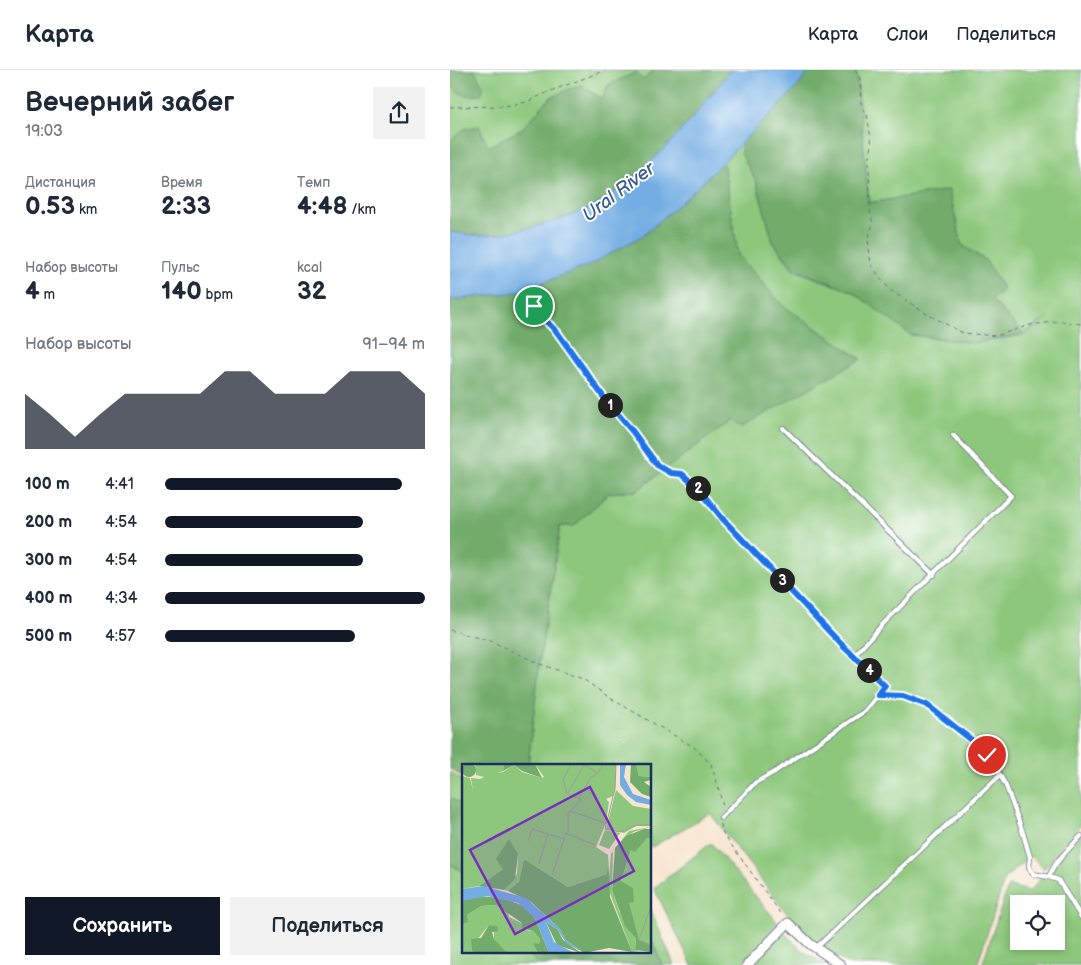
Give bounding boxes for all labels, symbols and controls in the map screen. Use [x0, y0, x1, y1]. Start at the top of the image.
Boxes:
text: Карта [25, 20, 94, 49]
text: Карта [808, 24, 858, 45]
text: Слои [886, 24, 928, 45]
text: Поделиться [956, 24, 1056, 45]
text: Вечерний забег [25, 86, 234, 119]
button: share [373, 87, 425, 139]
text: 19:03 [25, 122, 63, 141]
water label: Ural River [578, 157, 661, 227]
text: Дистанция [25, 174, 96, 191]
text: Время [161, 174, 203, 191]
text: Темп [297, 174, 330, 191]
text: 0.53 [25, 191, 75, 222]
text: 2:33 [161, 191, 211, 222]
text: 4:48 [297, 191, 347, 222]
text: km [75, 201, 97, 218]
text: /km [347, 201, 376, 218]
text: Набор высоты [25, 259, 118, 276]
text: Пульс [161, 259, 200, 276]
text: kcal [297, 259, 322, 276]
text: 4 [25, 276, 40, 307]
text: 140 [161, 276, 202, 307]
text: 32 [297, 276, 327, 307]
pin [513, 285, 555, 327]
text: m [40, 286, 55, 303]
text: bpm [202, 286, 233, 303]
icon: arrive [520, 292, 548, 320]
text: Набор высоты [25, 335, 132, 354]
text: 91–94 m [362, 335, 425, 354]
pin: 1 [598, 392, 622, 418]
text: 1 [608, 397, 613, 414]
text: 100 m [25, 475, 70, 494]
text: 4:41 [105, 475, 134, 494]
pin: 2 [686, 476, 710, 500]
text: 2 [694, 480, 703, 497]
text: 200 m [25, 513, 72, 532]
text: 4:54 [105, 513, 137, 532]
text: 300 m [25, 551, 72, 570]
text: 4:54 [105, 551, 137, 570]
pin: 3 [770, 568, 794, 592]
text: 3 [778, 572, 787, 589]
text: 400 m [25, 589, 72, 608]
text: 4:34 [105, 589, 138, 608]
text: 500 m [25, 627, 72, 646]
text: 4:57 [105, 627, 135, 646]
pin: 4 [856, 658, 882, 682]
text: 4 [865, 662, 874, 679]
pin [966, 734, 1008, 776]
icon: check [973, 741, 1001, 769]
inset map [462, 764, 651, 952]
map controls [1010, 895, 1065, 950]
button: locate [1010, 895, 1065, 950]
button: Сохранить [25, 897, 220, 955]
button: Поделиться [230, 897, 425, 955]

